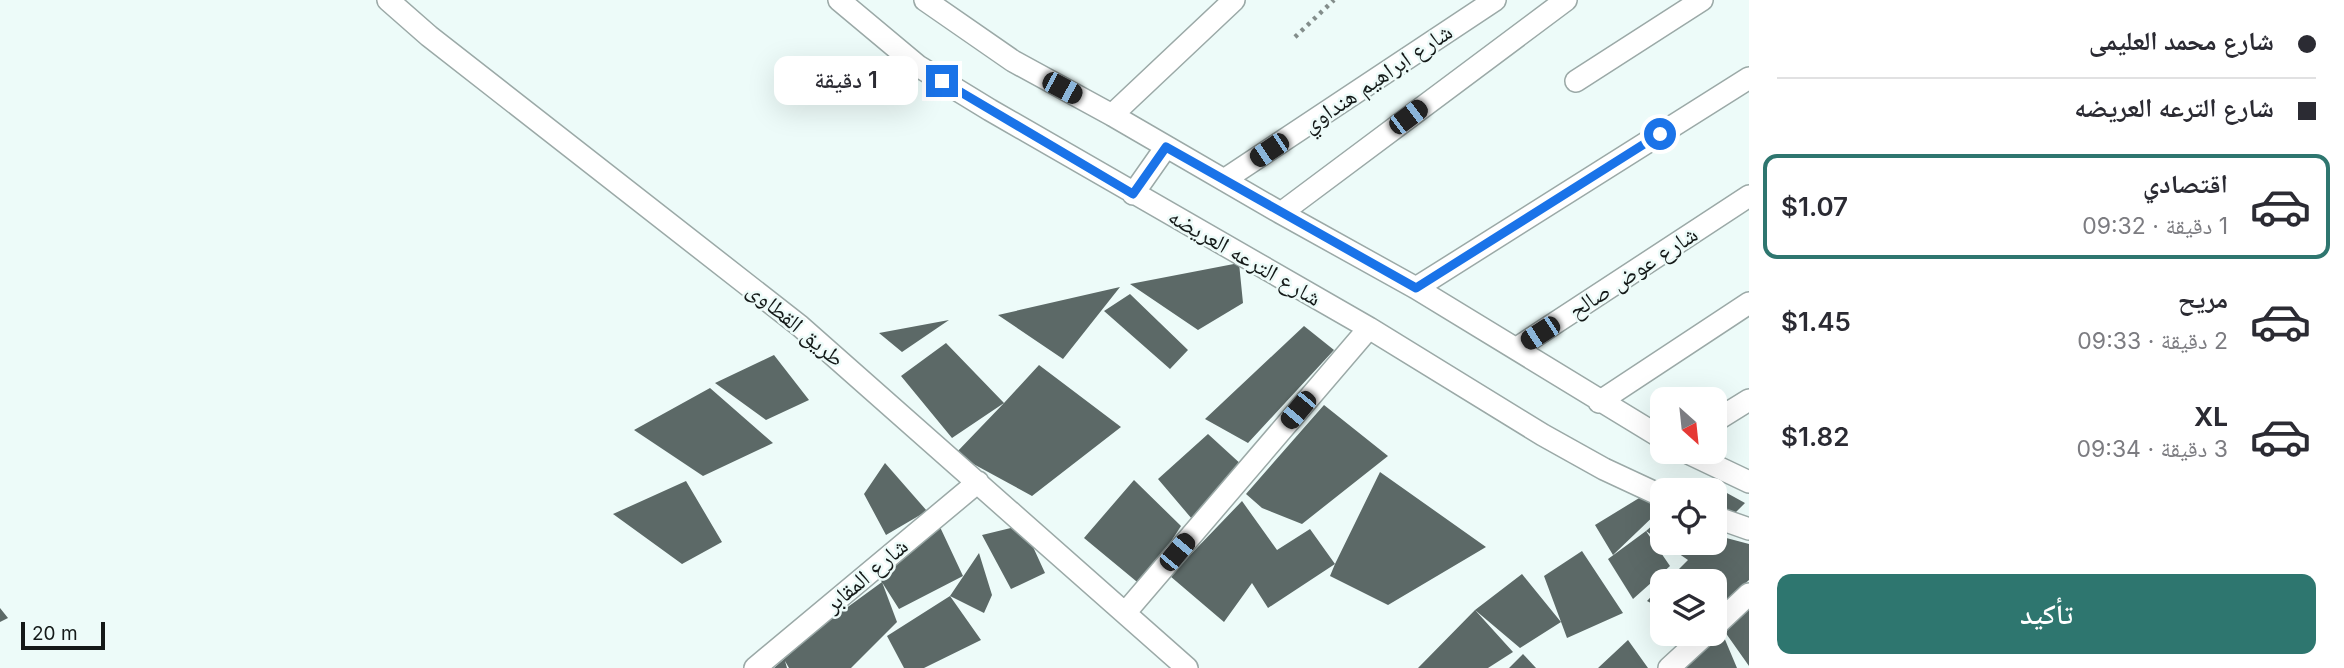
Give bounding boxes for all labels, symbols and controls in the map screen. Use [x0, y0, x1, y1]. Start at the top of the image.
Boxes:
street label: شارع ابراهيم هنداوي [1297, 17, 1460, 143]
text: شارع محمد العليمى [2089, 25, 2274, 56]
callout: 1 دقيقة [774, 56, 918, 106]
route end [926, 65, 958, 97]
text: 1 دقيقة [814, 66, 878, 94]
car [1039, 69, 1086, 107]
text: شارع الترعه العريضه [2074, 92, 2274, 123]
car [1385, 96, 1432, 138]
route start [1644, 118, 1676, 150]
car [1246, 130, 1293, 170]
text: اقتصادي [2143, 168, 2228, 199]
icon: car [2249, 175, 2312, 238]
text: $1.07 [1781, 191, 1848, 222]
street label: شارع الترعه العريضه [1163, 202, 1326, 313]
text: 1 دقيقة · 09:32 [2082, 212, 2228, 240]
street label: شارع عوض صالح [1563, 220, 1703, 325]
street label: طريق القطاوى [742, 275, 850, 373]
text: مريح [2178, 283, 2228, 314]
icon: car [2249, 290, 2312, 353]
text: $1.45 [1781, 306, 1851, 337]
car [1517, 313, 1564, 353]
text: 2 دقيقة · 09:33 [2077, 327, 2228, 355]
car [1277, 387, 1320, 433]
north arrow [1650, 387, 1727, 464]
map controls [1650, 387, 1727, 646]
text: XL [2194, 401, 2228, 432]
icon: car [2249, 405, 2312, 468]
text: $1.82 [1781, 421, 1849, 452]
text: 3 دقيقة · 09:34 [2077, 435, 2228, 463]
button: locate [1650, 478, 1727, 555]
car [1156, 529, 1199, 575]
street label: شارع المقابر [818, 532, 914, 619]
button: layers [1650, 569, 1727, 646]
button: تأكيد [1777, 574, 2316, 654]
scale bar [21, 619, 105, 651]
text: 20 m [32, 622, 78, 645]

